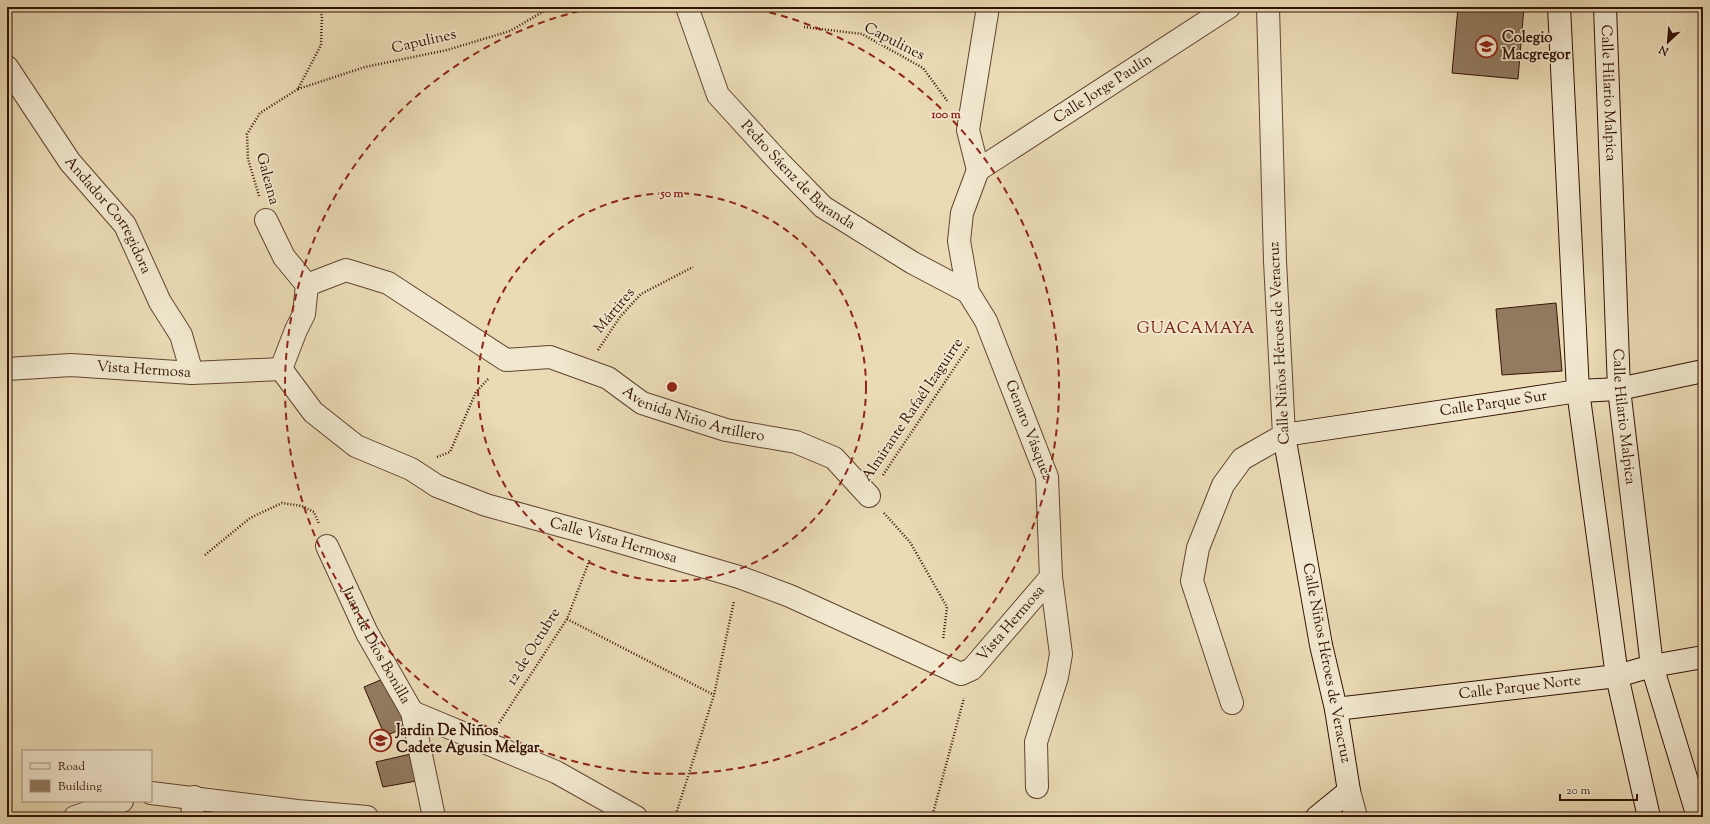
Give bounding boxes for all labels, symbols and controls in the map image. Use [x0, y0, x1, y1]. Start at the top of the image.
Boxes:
street label: Capulines [860, 18, 928, 66]
north arrow [1648, 22, 1688, 62]
street label: Capulines [390, 24, 458, 60]
street label: Calle Hilario Malpica [1595, 24, 1621, 162]
place label: Colegio Macgregor [1502, 28, 1571, 66]
school or university icon: Colegio Macgregor [1474, 34, 1500, 60]
text: N [1656, 41, 1672, 60]
street label: Calle Jorge Paulín [1049, 49, 1157, 129]
text: 100 m [930, 106, 961, 124]
street label: Pedro Sáenz de Baranda [736, 116, 859, 235]
street label: Galeana [250, 151, 284, 207]
street label: Andador Corregidora [59, 152, 156, 277]
text: 50 m [660, 185, 684, 203]
street label: Calle Niños Héroes de Veracruz [1264, 241, 1296, 445]
street label: Mártires [590, 284, 640, 338]
district label: GUACAMAYA [1136, 318, 1256, 341]
street label: Almirante Rafaél Izaguirre [857, 334, 969, 486]
street label: Calle Hilario Malpica [1607, 348, 1641, 486]
street label: Vista Hermosa [96, 356, 192, 383]
street label: Genaro Vásquez [1000, 377, 1058, 483]
centre of rings [665, 380, 679, 394]
street label: Avenida Niño Artillero [618, 381, 766, 447]
street label: Calle Parque Sur [1438, 385, 1549, 422]
street label: Calle Vista Hermosa [547, 512, 680, 569]
street label: Calle Niños Héroes de Veracruz [1296, 561, 1356, 765]
street label: Vista Hermosa [972, 581, 1050, 666]
street label: Juan de Dios Bonilla [336, 582, 416, 708]
street label: 12 de Octubre [502, 604, 566, 690]
street label: Calle Parque Norte [1458, 670, 1582, 705]
place label: Jardin De Niños Cadete Agusin Melgar [395, 721, 540, 759]
school or university icon: Jardin De Niños Cadete Agusin Melgar [368, 727, 394, 753]
legend [22, 750, 152, 802]
text: Road [58, 758, 85, 776]
scale bar [1560, 776, 1637, 802]
text: Building [58, 778, 102, 796]
text: 20 m [1566, 782, 1591, 800]

